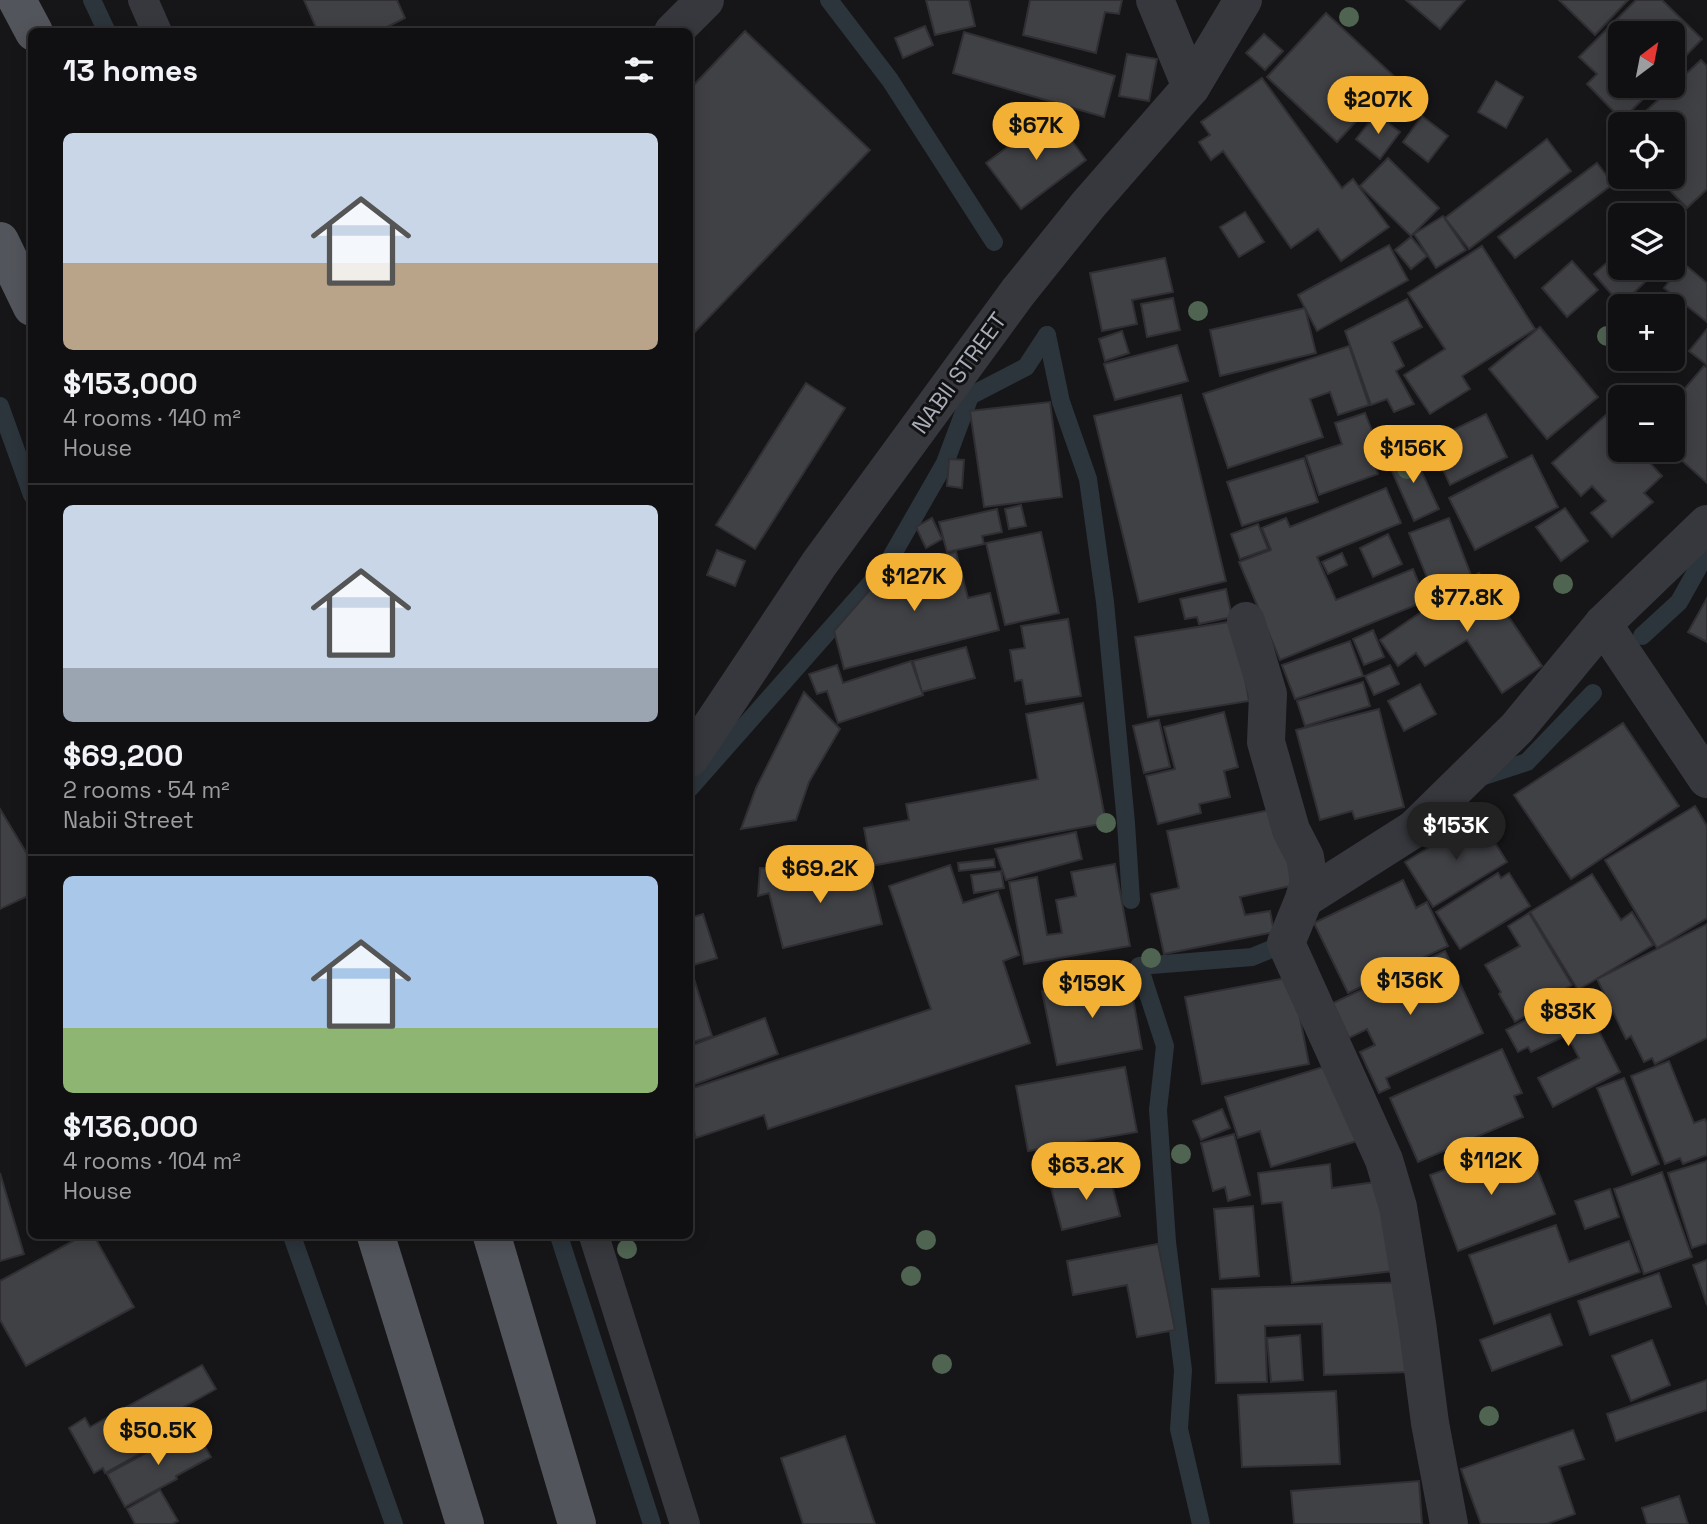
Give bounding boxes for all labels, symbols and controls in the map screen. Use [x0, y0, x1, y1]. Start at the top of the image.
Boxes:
north arrow [1608, 21, 1685, 98]
map controls [1608, 21, 1685, 462]
text: 13 homes [63, 51, 198, 90]
icon: filters [620, 51, 658, 89]
pin: $207K [1329, 76, 1427, 136]
text: $207K [1343, 84, 1413, 114]
pin: $67K [995, 102, 1077, 162]
text: $67K [1009, 110, 1063, 140]
button: locate [1608, 112, 1685, 189]
icon: home [298, 178, 424, 304]
button: layers [1608, 203, 1685, 280]
button: + [1608, 294, 1685, 371]
street label: NABII STREET [905, 306, 1013, 440]
text: $153,000 [63, 364, 198, 403]
button: − [1608, 385, 1685, 462]
text: 4 rooms · 140 m² [63, 403, 241, 433]
pin: $156K [1364, 426, 1462, 485]
text: House [63, 433, 132, 463]
text: $156K [1380, 433, 1446, 463]
icon: home [298, 550, 424, 676]
pin: $127K [865, 554, 963, 613]
text: $127K [882, 561, 946, 591]
pin: $77.8K [1410, 574, 1524, 634]
text: $77.8K [1431, 582, 1503, 612]
text: $69,200 [63, 736, 183, 775]
text: 2 rooms · 54 m² [63, 775, 230, 805]
pin: $153K [1407, 802, 1505, 862]
text: Nabii Street [63, 805, 194, 835]
text: $153K [1423, 810, 1489, 840]
pin: $69.2K [763, 846, 877, 905]
text: $69.2K [781, 853, 859, 883]
icon: home [298, 921, 424, 1047]
pin: $136K [1361, 958, 1459, 1017]
pin: $159K [1043, 960, 1141, 1020]
text: $136K [1377, 965, 1443, 995]
text: $159K [1059, 968, 1125, 998]
pin: $83K [1527, 988, 1609, 1048]
text: $83K [1540, 996, 1596, 1026]
text: $136,000 [63, 1107, 198, 1146]
pin: $112K [1442, 1138, 1540, 1197]
pin: $63.2K [1029, 1142, 1143, 1202]
text: $112K [1460, 1145, 1522, 1175]
text: 4 rooms · 104 m² [63, 1146, 241, 1176]
text: $63.2K [1047, 1150, 1125, 1180]
text: House [63, 1176, 132, 1206]
pin: $50.5K [101, 1408, 215, 1467]
text: $50.5K [119, 1415, 197, 1445]

